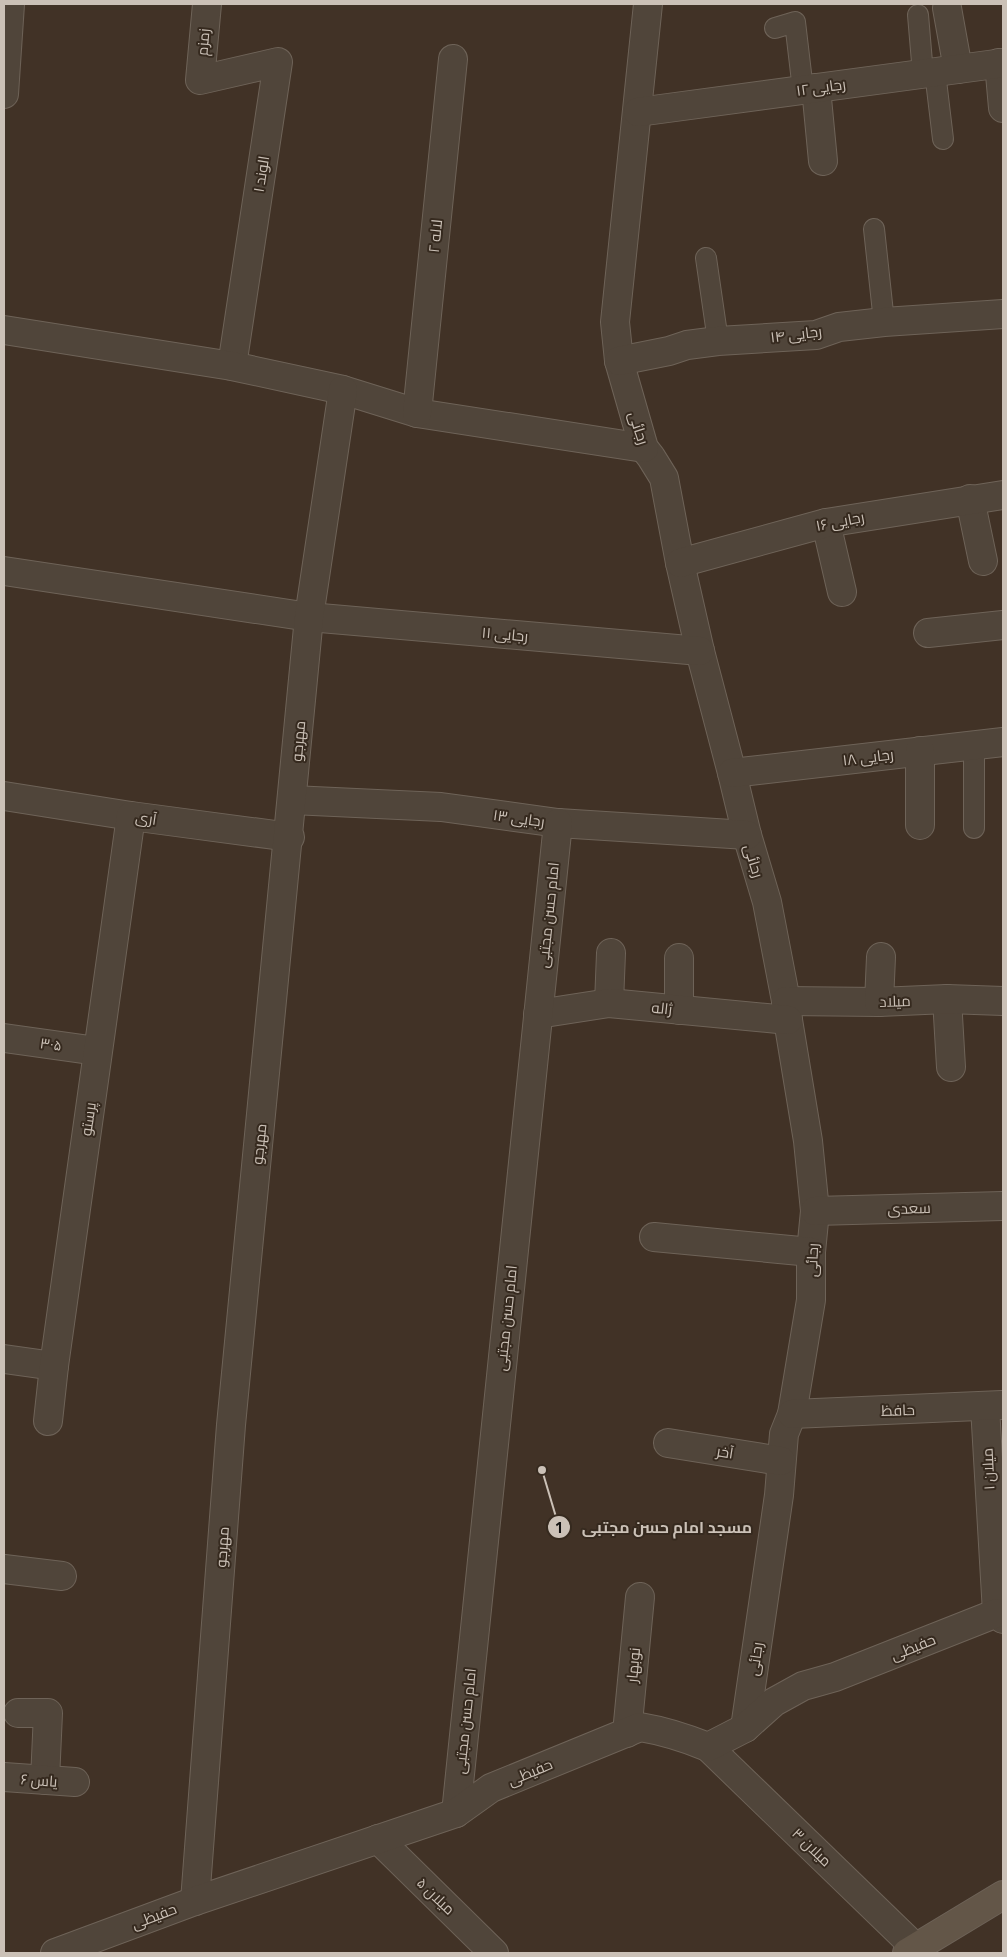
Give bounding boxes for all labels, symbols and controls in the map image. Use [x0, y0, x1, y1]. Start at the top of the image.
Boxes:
street label: زمزم [190, 27, 216, 57]
street label: رجایی ۱۲ [795, 72, 847, 102]
street label: الوند ۱ [247, 154, 275, 194]
street label: لاله ۲ [422, 218, 448, 254]
street label: رجایی ۱۴ [769, 319, 823, 349]
street label: رجائی [623, 408, 655, 448]
street label: رجایی ۱۶ [814, 505, 866, 537]
street label: رجایی ۱۱ [481, 621, 529, 647]
street label: مهرجو [285, 720, 311, 762]
street label: رجایی ۱۸ [841, 742, 895, 772]
street label: رجایی ۱۳ [492, 803, 546, 833]
street label: آری [134, 805, 158, 831]
street label: رجائی [738, 841, 770, 881]
street label: امام حسن مجتبی [531, 861, 565, 969]
street label: میلاد [879, 989, 911, 1013]
street label: ژاله [650, 995, 674, 1021]
street label: ۳۰۵ [38, 1031, 64, 1057]
street label: پرستو [74, 1101, 102, 1137]
street label: مهرجو [245, 1122, 273, 1166]
street label: سعدی [887, 1196, 931, 1220]
street label: رجائی [800, 1243, 824, 1277]
street label: امام حسن مجتبی [489, 1264, 523, 1372]
street label: حافظ [881, 1398, 915, 1422]
street label: آخر [714, 1439, 735, 1465]
street label: میلان ۱ [975, 1447, 1001, 1491]
callout: مسجد امام حسن مجتبی [546, 1512, 762, 1543]
text: مسجد امام حسن مجتبی [582, 1515, 752, 1539]
text: 1 [555, 1516, 563, 1539]
street label: مهرجو [209, 1526, 235, 1568]
street label: حفیظی [887, 1628, 939, 1666]
street label: رجائی [741, 1641, 769, 1677]
street label: نوبهار [620, 1647, 646, 1684]
street label: امام حسن مجتبی [448, 1667, 482, 1775]
street label: حفیظی [504, 1752, 556, 1792]
street label: یاس ۶ [20, 1767, 58, 1793]
street label: میلان ۳ [787, 1822, 837, 1872]
street label: میلان ۵ [412, 1872, 460, 1920]
street label: حفیظی [128, 1897, 180, 1935]

